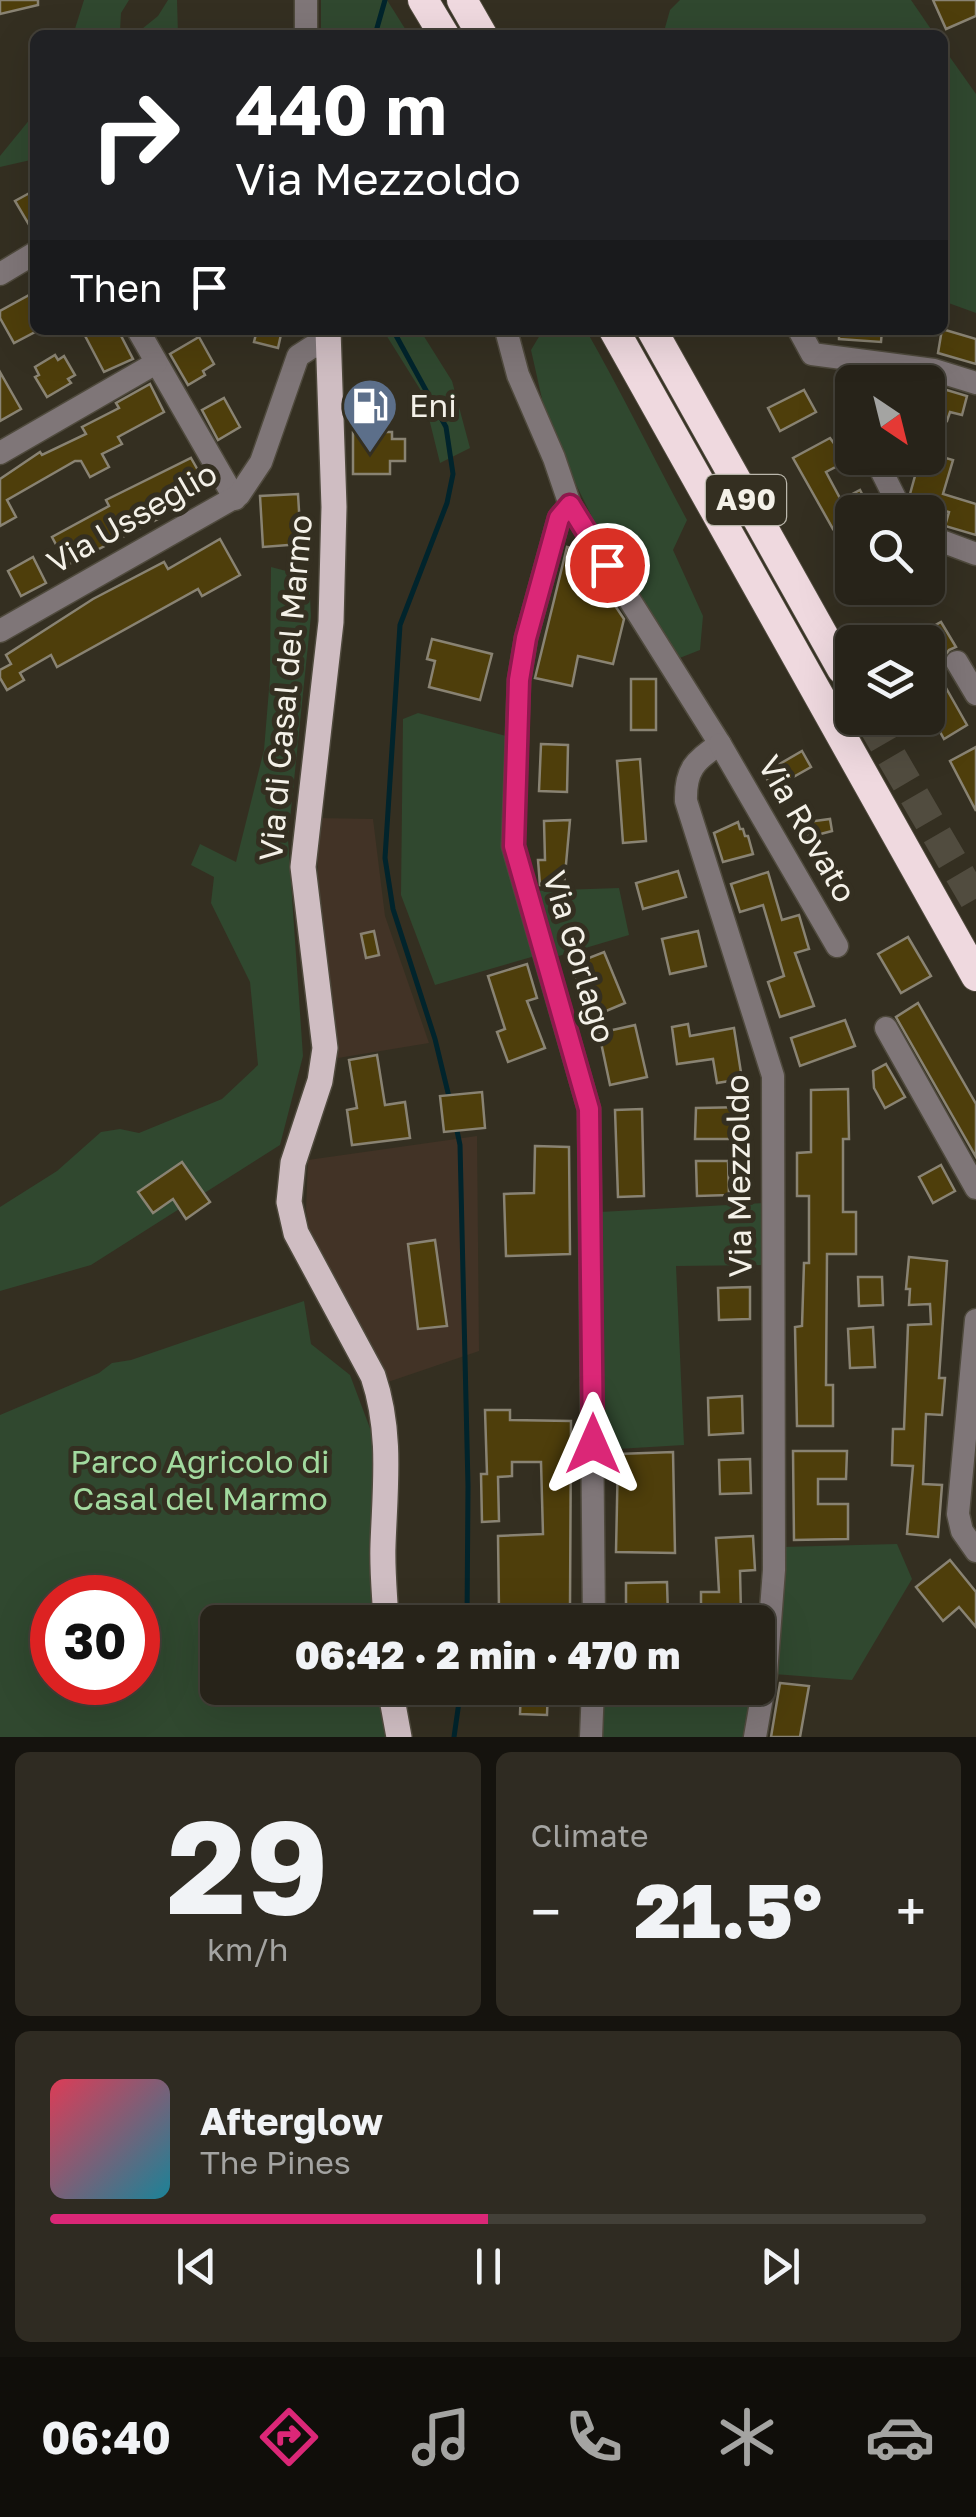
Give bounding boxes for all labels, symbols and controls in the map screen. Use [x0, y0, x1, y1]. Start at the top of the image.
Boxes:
text: 440 m [235, 66, 447, 150]
icon: right [70, 70, 200, 200]
text: Via Mezzoldo [235, 151, 521, 205]
icon: arrive [182, 260, 237, 315]
text: Then [70, 265, 162, 310]
north arrow [835, 365, 945, 475]
map controls [835, 365, 945, 735]
fuel station icon: Eni [340, 376, 400, 455]
place label: Eni [409, 386, 457, 424]
street label: Via Usseglio [40, 453, 223, 581]
road number: A90 [706, 475, 786, 525]
button: search [835, 495, 945, 605]
street label: Via di Casal del Marmo [251, 513, 319, 863]
pin [565, 523, 650, 608]
icon: arrive [580, 538, 635, 593]
button: layers [835, 625, 945, 735]
street label: Via Rovato [751, 748, 865, 909]
street label: Via Gorlago [536, 866, 624, 1047]
street label: Via Mezzoldo [717, 1074, 759, 1278]
position arrow [541, 1392, 645, 1496]
park label: Parco Agricolo di Casal del Marmo [70, 1442, 330, 1517]
speed limit sign: 30 [30, 1575, 160, 1705]
text: 06:42 · 2 min · 470 m [295, 1632, 680, 1677]
text: 29 [167, 1787, 329, 1943]
text: Climate [531, 1816, 649, 1854]
text: 21.5° [635, 1864, 822, 1955]
text: − [531, 1878, 561, 1944]
text: + [896, 1878, 926, 1944]
text: km/h [207, 1930, 288, 1968]
text: Afterglow [200, 2098, 383, 2143]
text: The Pines [200, 2143, 351, 2181]
icon: previous [169, 2239, 224, 2294]
icon: pause [461, 2239, 516, 2294]
icon: next [753, 2239, 808, 2294]
icon: directions [254, 2402, 324, 2472]
icon: music [406, 2402, 476, 2472]
icon: phone [559, 2402, 629, 2472]
icon: climate [712, 2402, 782, 2472]
icon: car [865, 2402, 935, 2472]
text: 06:40 [41, 2410, 171, 2464]

